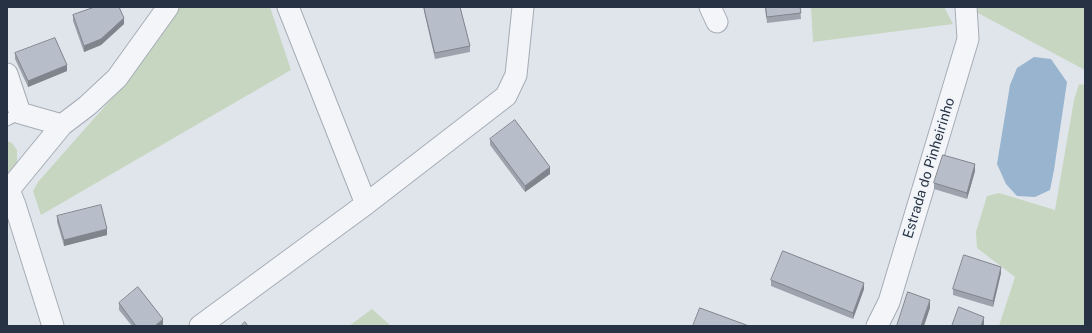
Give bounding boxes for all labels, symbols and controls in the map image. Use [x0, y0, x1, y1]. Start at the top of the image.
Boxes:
street label: Estrada do Pinheirinho [900, 96, 958, 240]

